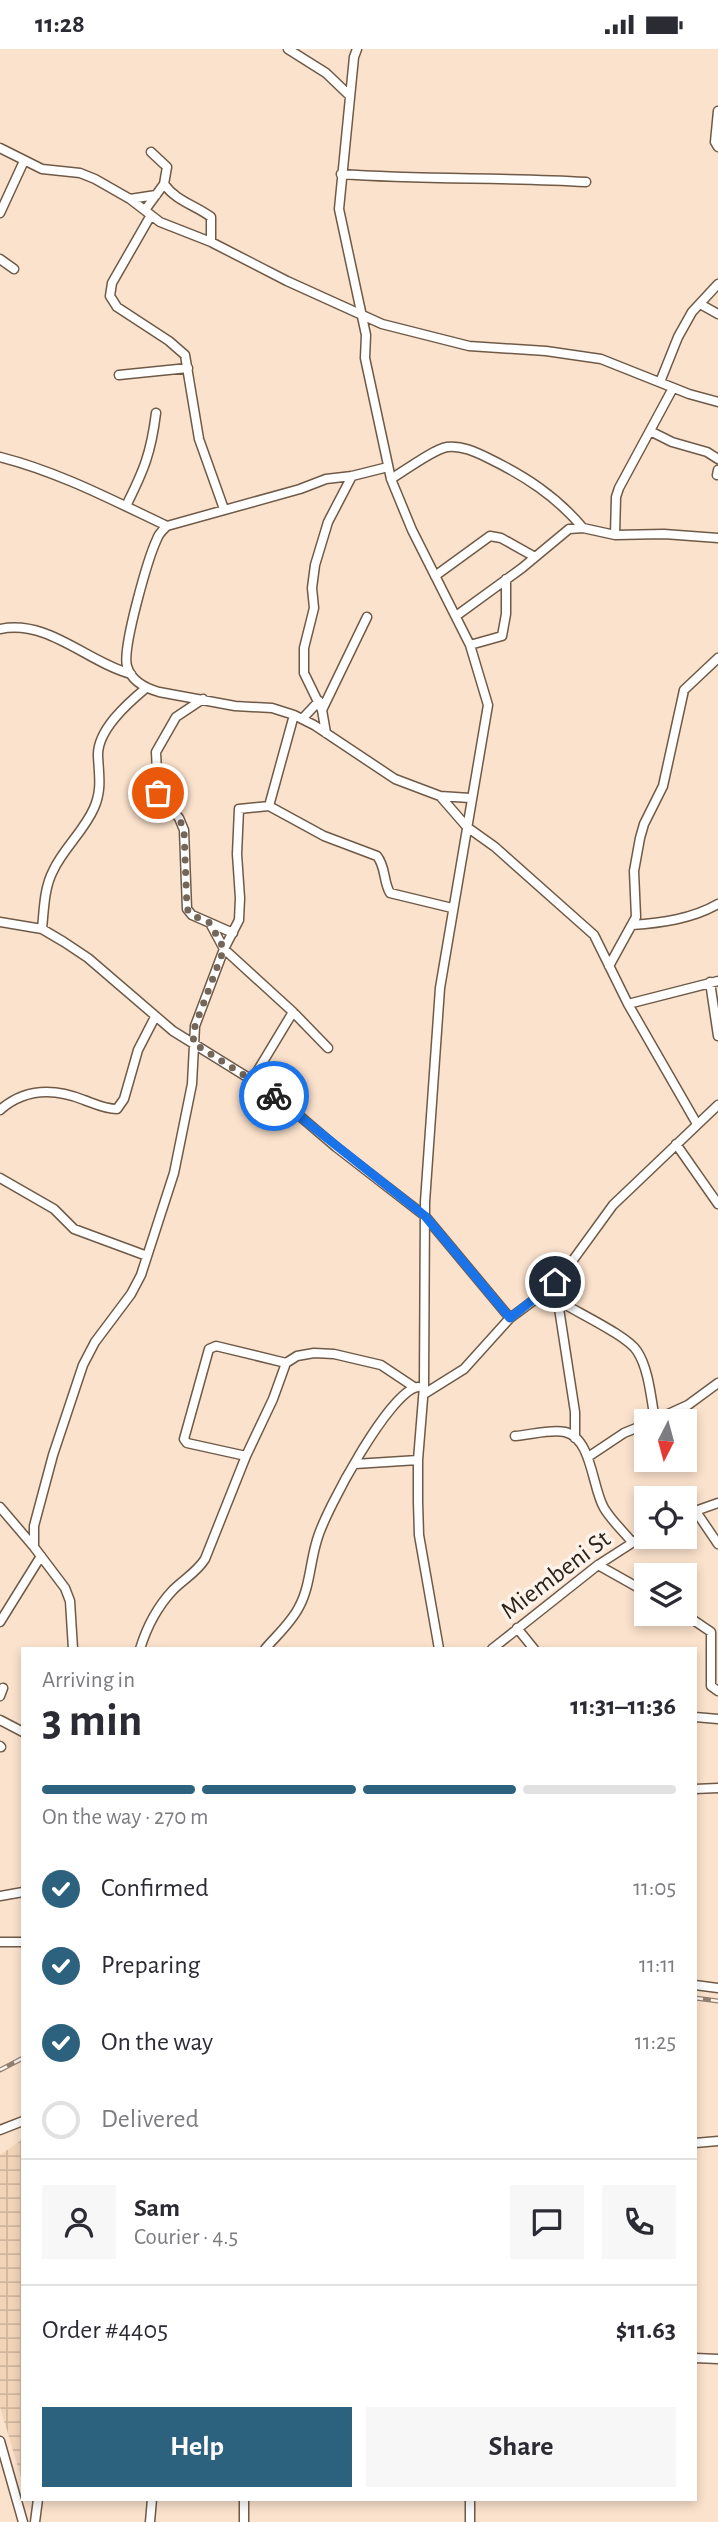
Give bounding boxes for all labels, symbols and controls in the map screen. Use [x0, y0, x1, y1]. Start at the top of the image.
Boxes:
text: 11:28 [35, 11, 85, 37]
pin [128, 763, 188, 823]
icon: bag [139, 774, 177, 812]
courier [239, 1061, 309, 1131]
icon: bike [255, 1077, 293, 1115]
pin [525, 1252, 585, 1312]
icon: home [536, 1263, 574, 1301]
north arrow [634, 1409, 696, 1472]
map controls [634, 1409, 697, 1626]
button: locate [634, 1486, 697, 1549]
street label: Miembeni St [496, 1525, 615, 1624]
button: layers [634, 1563, 697, 1626]
text: Arriving in [42, 1669, 135, 1692]
text: 11:31–11:36 [570, 1693, 676, 1719]
text: 3 min [42, 1698, 142, 1744]
text: On the way · 270 m [42, 1806, 209, 1829]
icon: check [42, 1870, 80, 1908]
text: Confirmed [101, 1875, 209, 1901]
text: 11:05 [633, 1877, 676, 1900]
icon: check [42, 1947, 80, 1985]
text: Preparing [101, 1952, 200, 1978]
text: 11:11 [639, 1954, 676, 1977]
icon: check [42, 2024, 80, 2062]
text: On the way [101, 2029, 213, 2055]
text: 11:25 [635, 2031, 676, 2054]
text: Delivered [101, 2106, 199, 2132]
button: person [42, 2185, 116, 2259]
button: chat [510, 2185, 584, 2259]
button: phone [602, 2185, 676, 2259]
text: Sam [134, 2195, 180, 2221]
text: Courier · 4.5 [134, 2226, 238, 2249]
text: Order #4405 [42, 2317, 168, 2343]
text: $11.63 [616, 2317, 676, 2343]
button: Help [42, 2407, 352, 2487]
button: Share [366, 2407, 676, 2487]

